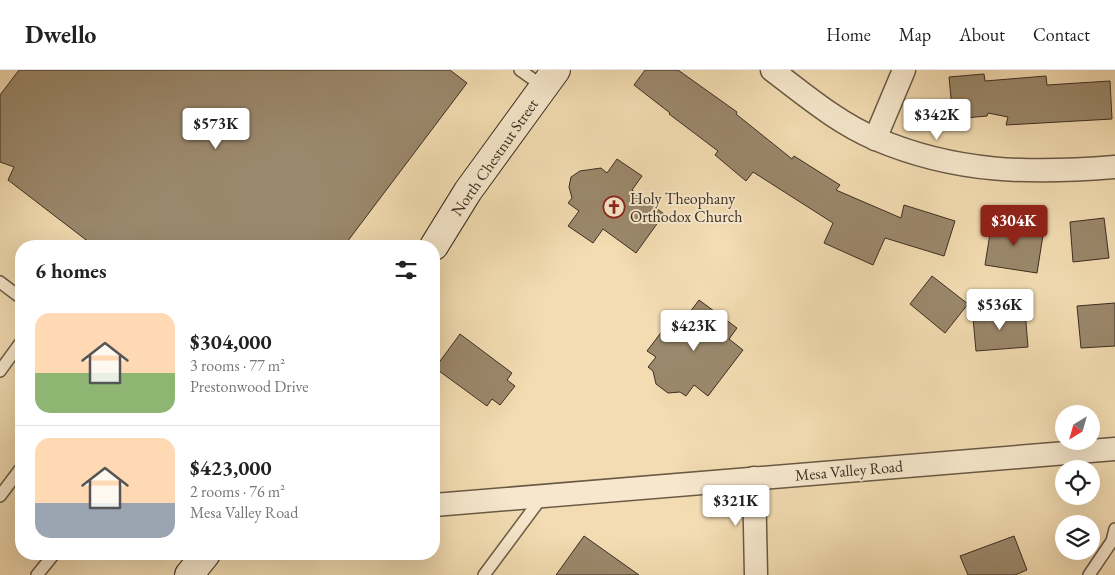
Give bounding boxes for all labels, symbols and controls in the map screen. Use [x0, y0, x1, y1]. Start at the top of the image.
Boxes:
text: Dwello [25, 19, 96, 50]
text: Home [826, 23, 871, 46]
text: Map [899, 23, 931, 46]
text: About [959, 23, 1005, 46]
text: Contact [1033, 23, 1090, 46]
street label: North Chestnut Street [446, 94, 543, 220]
pin: $342K [902, 98, 972, 141]
text: $342K [915, 104, 959, 125]
pin: $573K [181, 108, 251, 150]
text: $573K [194, 113, 238, 134]
place label: Holy Theophany Orthodox Church [630, 188, 742, 227]
church icon: Holy Theophany Orthodox Church [602, 195, 626, 219]
pin: $304K [979, 204, 1049, 247]
text: $304K [992, 210, 1036, 231]
icon: filters [392, 256, 420, 284]
text: 6 homes [35, 257, 107, 284]
pin: $536K [965, 288, 1035, 331]
text: $536K [978, 294, 1022, 315]
pin: $423K [659, 310, 729, 352]
text: $423K [672, 315, 716, 336]
text: $304,000 [190, 328, 272, 355]
icon: home [75, 333, 135, 393]
text: 3 rooms · 77 m² [190, 355, 285, 376]
text: Prestonwood Drive [190, 376, 308, 397]
north arrow [1055, 405, 1100, 450]
map controls [1055, 405, 1100, 560]
text: $423,000 [190, 454, 272, 481]
street label: Mesa Valley Road [794, 455, 905, 486]
icon: home [75, 458, 135, 518]
button: locate [1055, 460, 1100, 505]
text: 2 rooms · 76 m² [190, 481, 285, 502]
pin: $321K [701, 484, 771, 527]
text: $321K [714, 490, 758, 511]
text: Mesa Valley Road [190, 502, 298, 523]
button: layers [1055, 515, 1100, 560]

